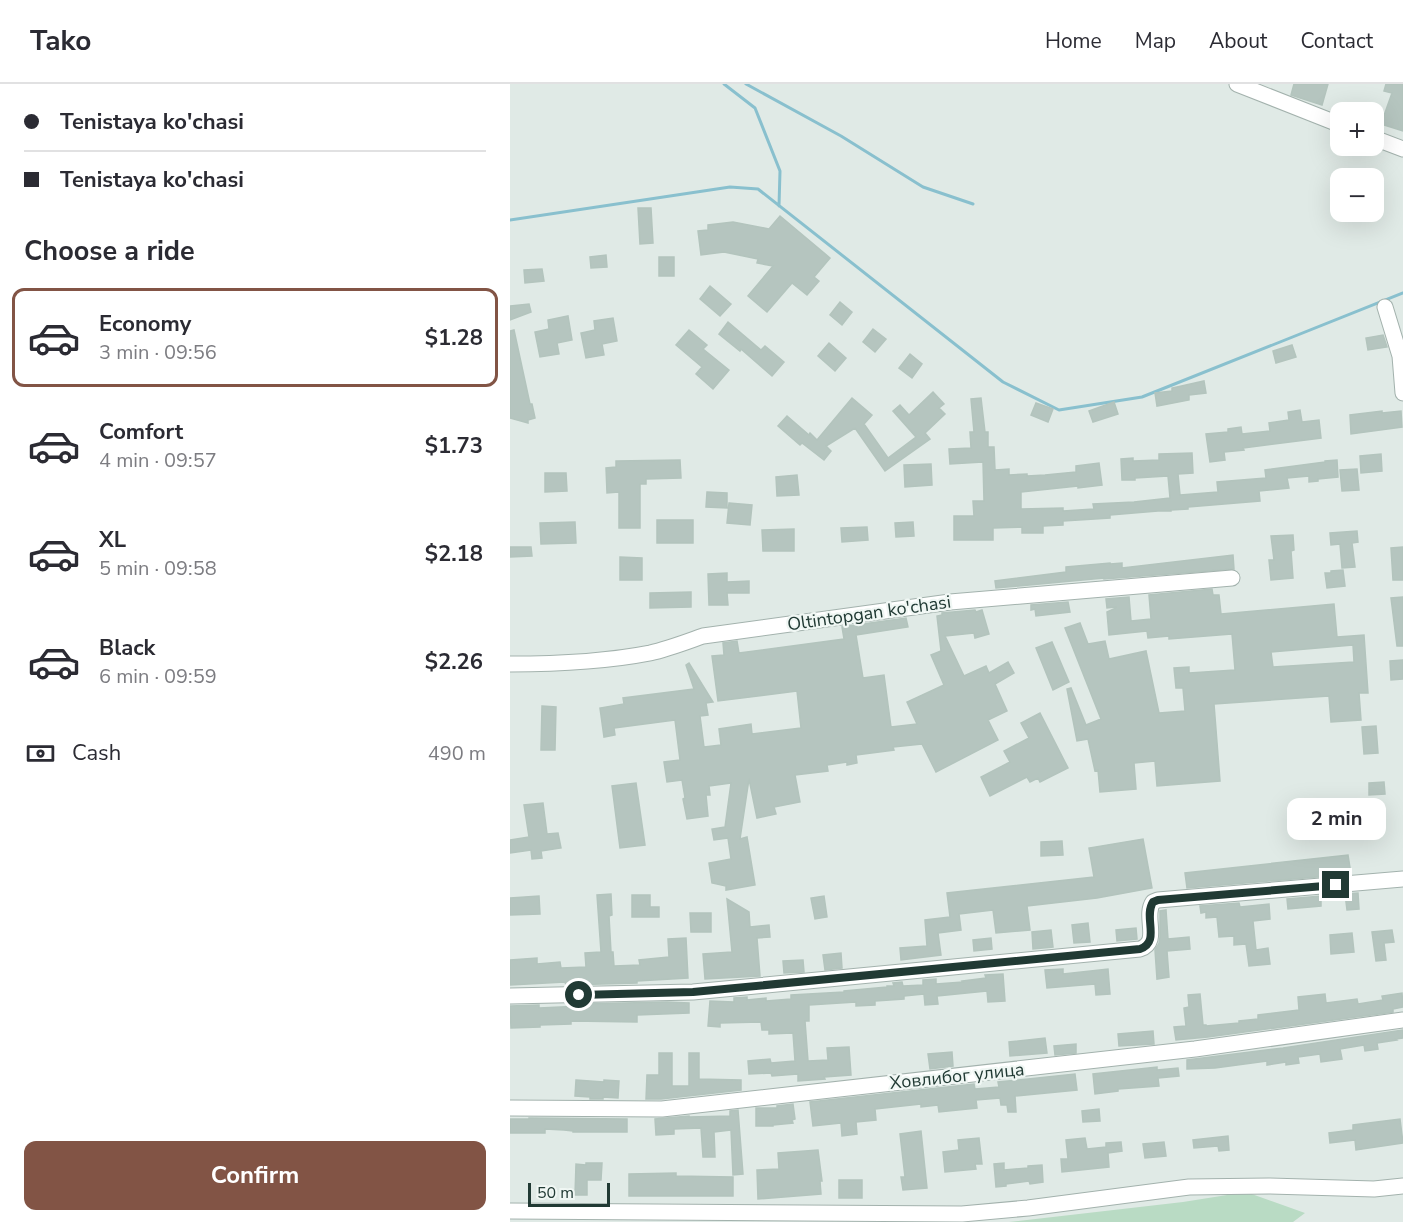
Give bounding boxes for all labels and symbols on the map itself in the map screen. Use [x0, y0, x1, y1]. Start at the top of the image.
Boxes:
street label: Oltintopgan ko'chasi [786, 590, 952, 636]
callout: 2 min [1286, 798, 1386, 840]
route end [1322, 871, 1349, 898]
route start [565, 981, 592, 1008]
street label: Ховлибог улица [888, 1057, 1026, 1095]
scale bar [528, 1180, 610, 1208]

